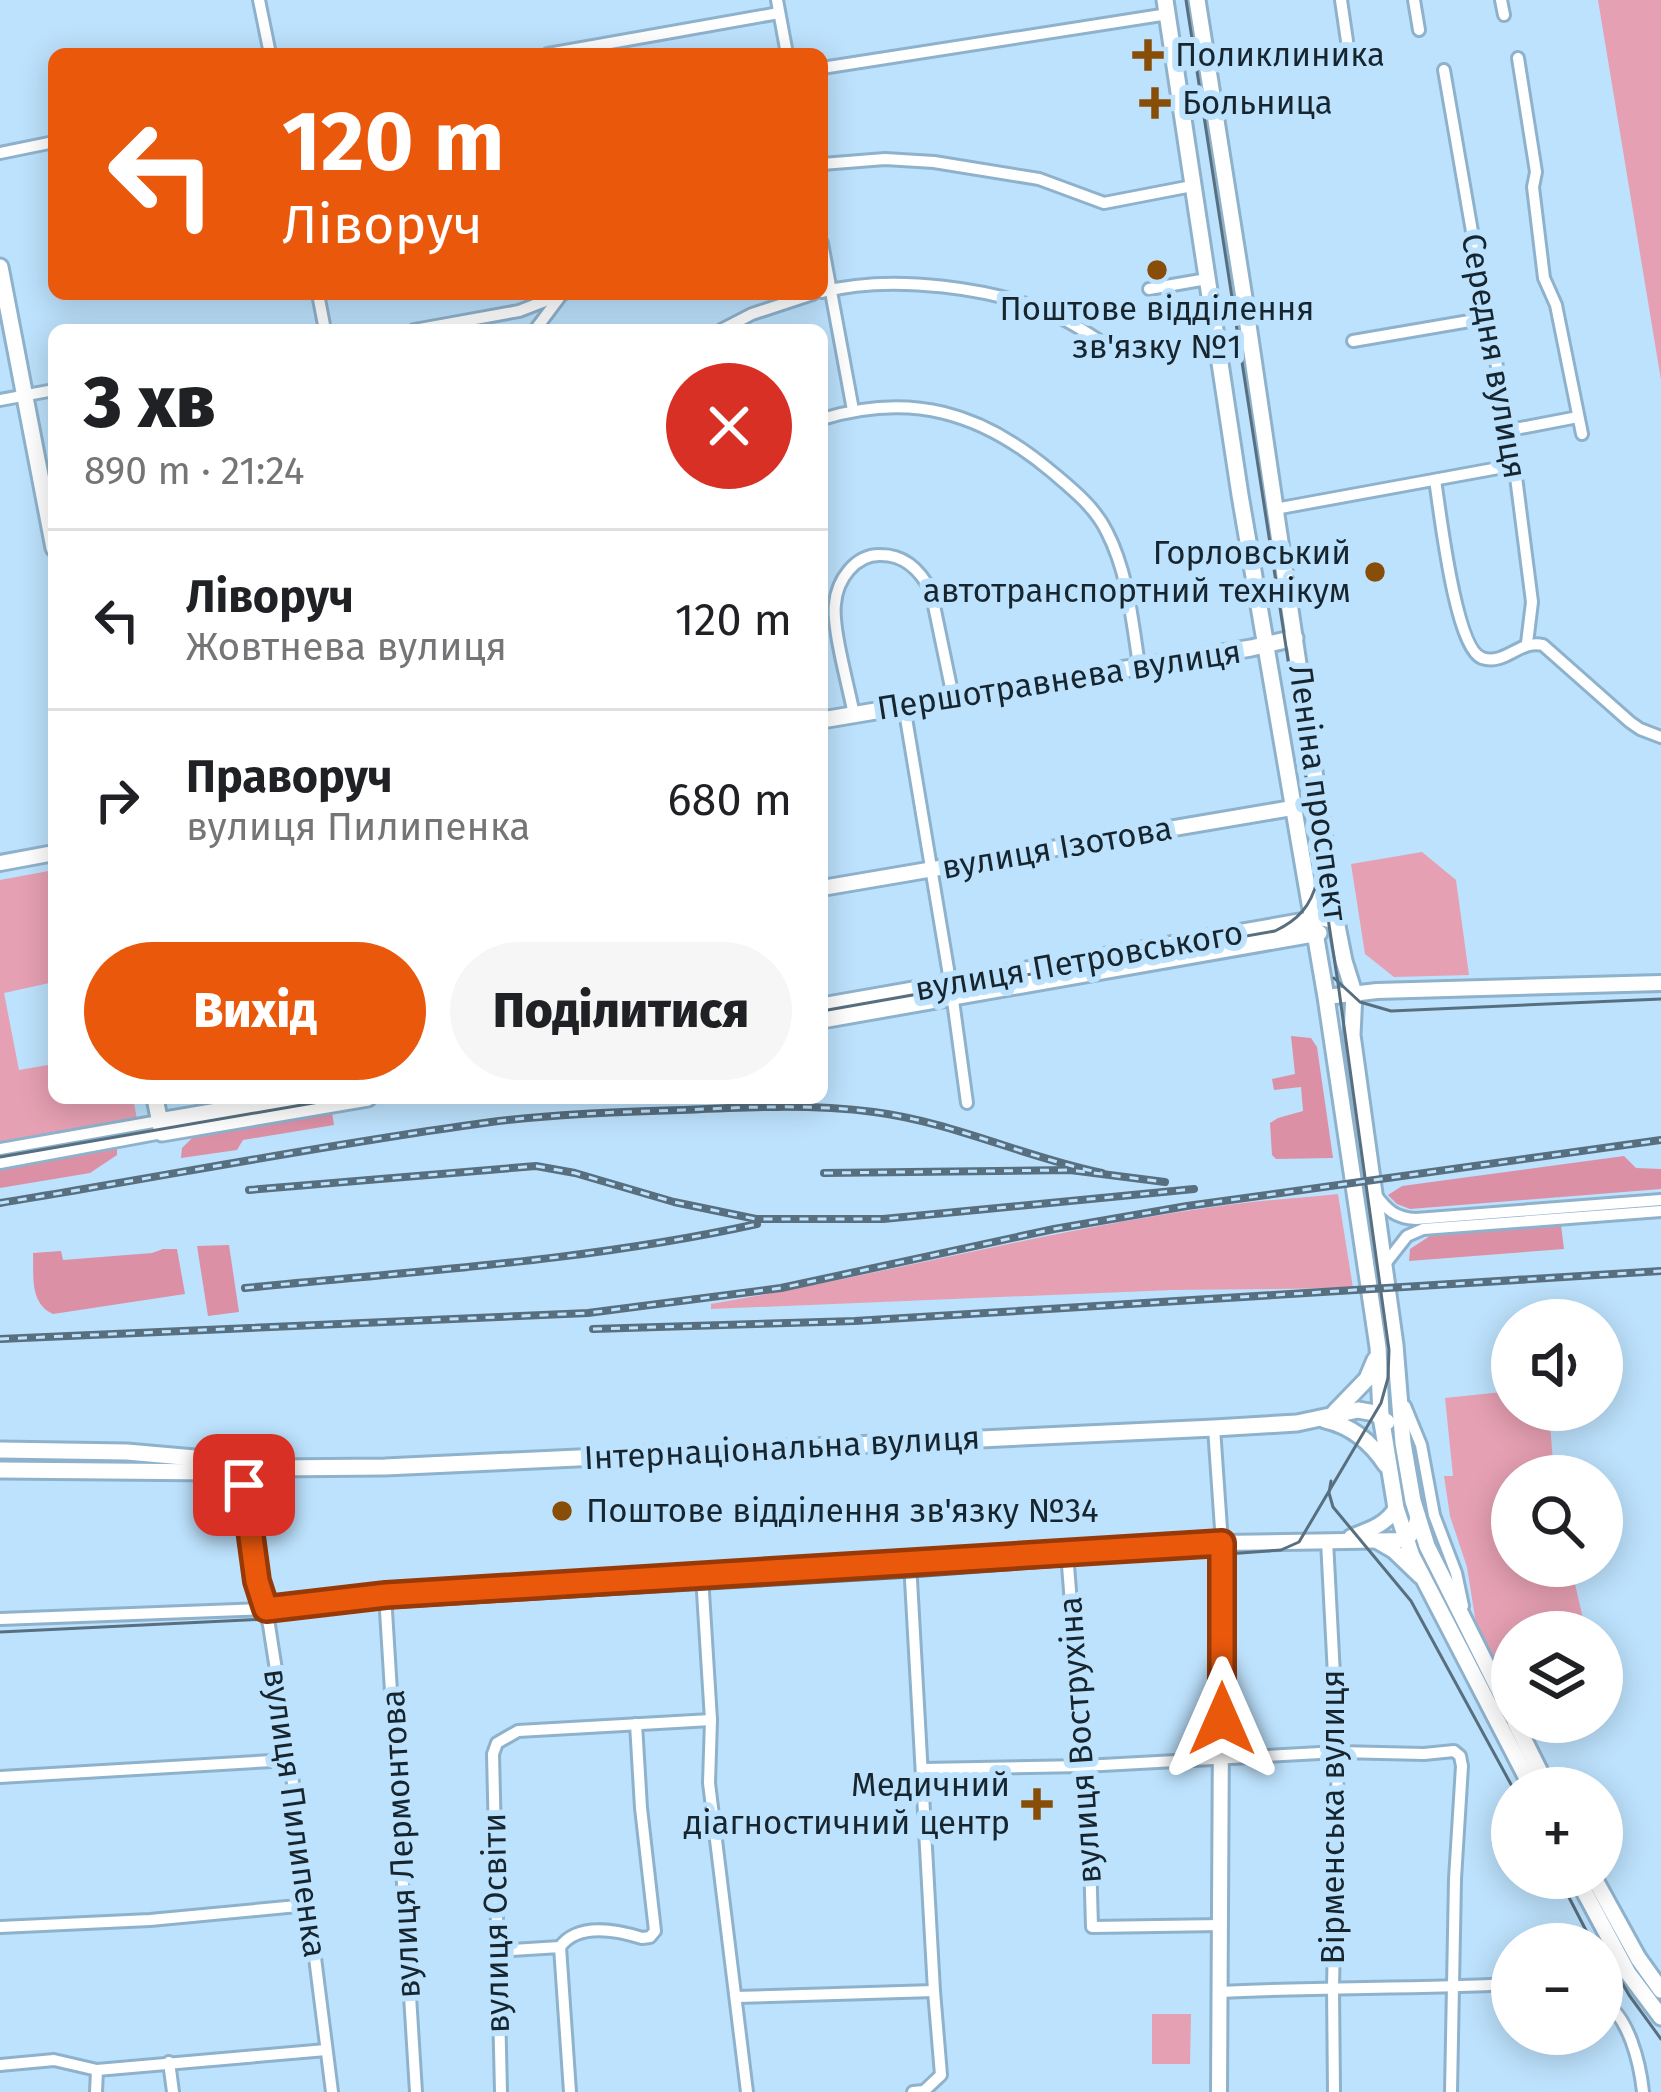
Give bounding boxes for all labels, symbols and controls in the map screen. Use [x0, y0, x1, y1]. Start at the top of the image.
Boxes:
place label: Поликлиника [1175, 35, 1385, 75]
marker: Поликлиника [1132, 39, 1164, 71]
place label: Больница [1182, 83, 1333, 123]
marker: Больница [1139, 87, 1171, 119]
text: 120 m [282, 91, 504, 192]
icon: left [84, 96, 240, 252]
text: Ліворуч [282, 193, 483, 257]
street label: Середня вулиця [1453, 230, 1535, 482]
marker: Поштове відділення зв'язку №1 [1144, 257, 1170, 283]
place label: Поштове відділення зв'язку №1 [999, 289, 1315, 367]
text: 3 хв [84, 360, 216, 446]
button: close [666, 363, 792, 489]
text: 890 m · 21:24 [84, 448, 304, 494]
place label: Горловський автотранспортний технікум [923, 533, 1351, 611]
marker: Горловський автотранспортний технікум [1362, 559, 1388, 585]
text: Ліворуч [186, 570, 354, 624]
icon: left [84, 587, 150, 653]
text: 120 m [675, 593, 792, 647]
text: Жовтнева вулиця [186, 624, 507, 670]
street label: Першотравнева вулиця [874, 631, 1244, 729]
street label: Леніна проспект [1280, 662, 1356, 924]
text: Праворуч [186, 750, 393, 804]
icon: right [84, 767, 150, 833]
text: 680 m [668, 773, 792, 827]
text: вулиця Пилипенка [186, 804, 531, 850]
street label: вулиця Ізотова [939, 808, 1175, 888]
street label: вулиця Петровського [912, 912, 1246, 1010]
button: Вихід [84, 942, 426, 1080]
button: Поділитися [450, 942, 792, 1080]
map controls [1491, 1299, 1623, 2055]
button: sound [1491, 1299, 1623, 1431]
street label: Інтернаціональна вулиця [583, 1418, 981, 1478]
pin [193, 1434, 295, 1536]
icon: arrive [211, 1452, 277, 1518]
button: search [1491, 1455, 1623, 1587]
place label: Поштове відділення зв'язку №34 [586, 1491, 1099, 1531]
marker: Поштове відділення зв'язку №34 [549, 1498, 575, 1524]
street label: вулиця Вострухіна [1050, 1595, 1110, 1885]
button: layers [1491, 1611, 1623, 1743]
position arrow [1159, 1656, 1285, 1782]
street label: вулиця Пилипенка [255, 1666, 335, 1960]
street label: Вірменська вулиця [1313, 1669, 1353, 1965]
street label: вулиця Лермонтова [373, 1689, 429, 1999]
place label: Медичний діагностичний центр [684, 1765, 1010, 1843]
button: + [1491, 1767, 1623, 1899]
marker: Медичний діагностичний центр [1021, 1788, 1053, 1820]
street label: вулиця Освіти [474, 1813, 518, 2033]
button: − [1491, 1923, 1623, 2055]

